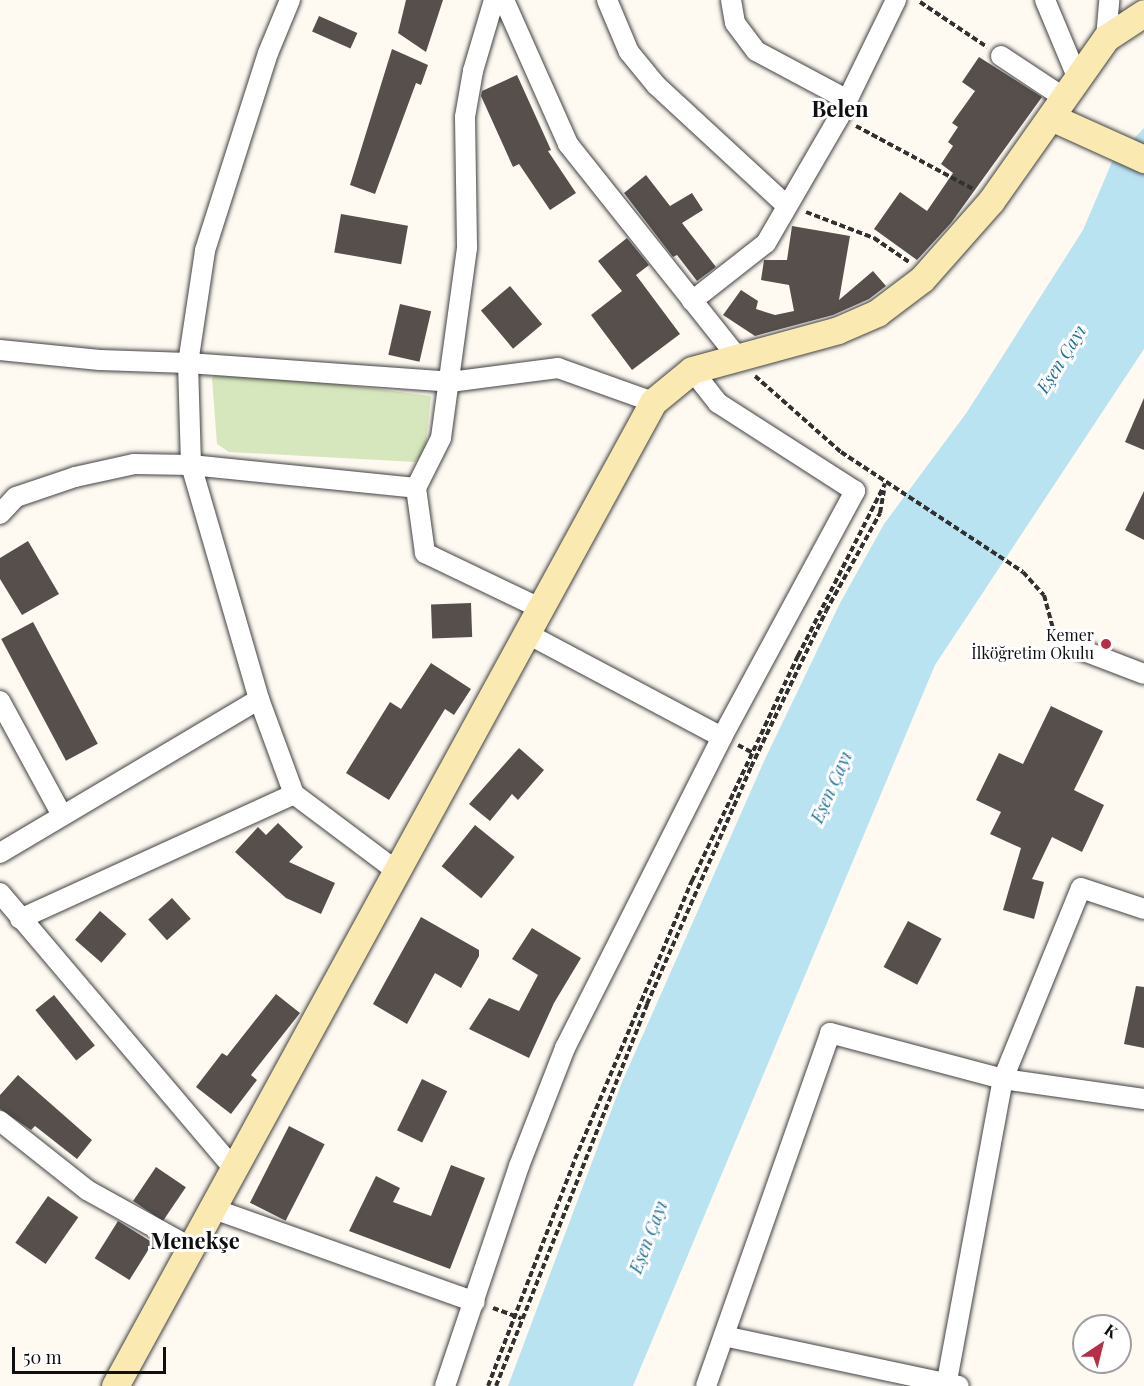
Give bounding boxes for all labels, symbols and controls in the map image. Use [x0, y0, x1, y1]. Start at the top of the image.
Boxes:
district label: Belen [812, 96, 868, 122]
water label: Eşen Çayı [1032, 321, 1090, 397]
place label: Kemer İlköğretim Okulu [971, 625, 1094, 663]
marker: Kemer İlköğretim Okulu [1099, 637, 1113, 651]
water label: Eşen Çayı [806, 748, 856, 826]
water label: Eşen Çayı [624, 1198, 672, 1276]
district label: Menekşe [150, 1228, 240, 1254]
north arrow [1072, 1314, 1132, 1374]
text: K [1101, 1319, 1122, 1342]
scale bar [15, 1335, 170, 1373]
text: 50 m [23, 1345, 62, 1369]

